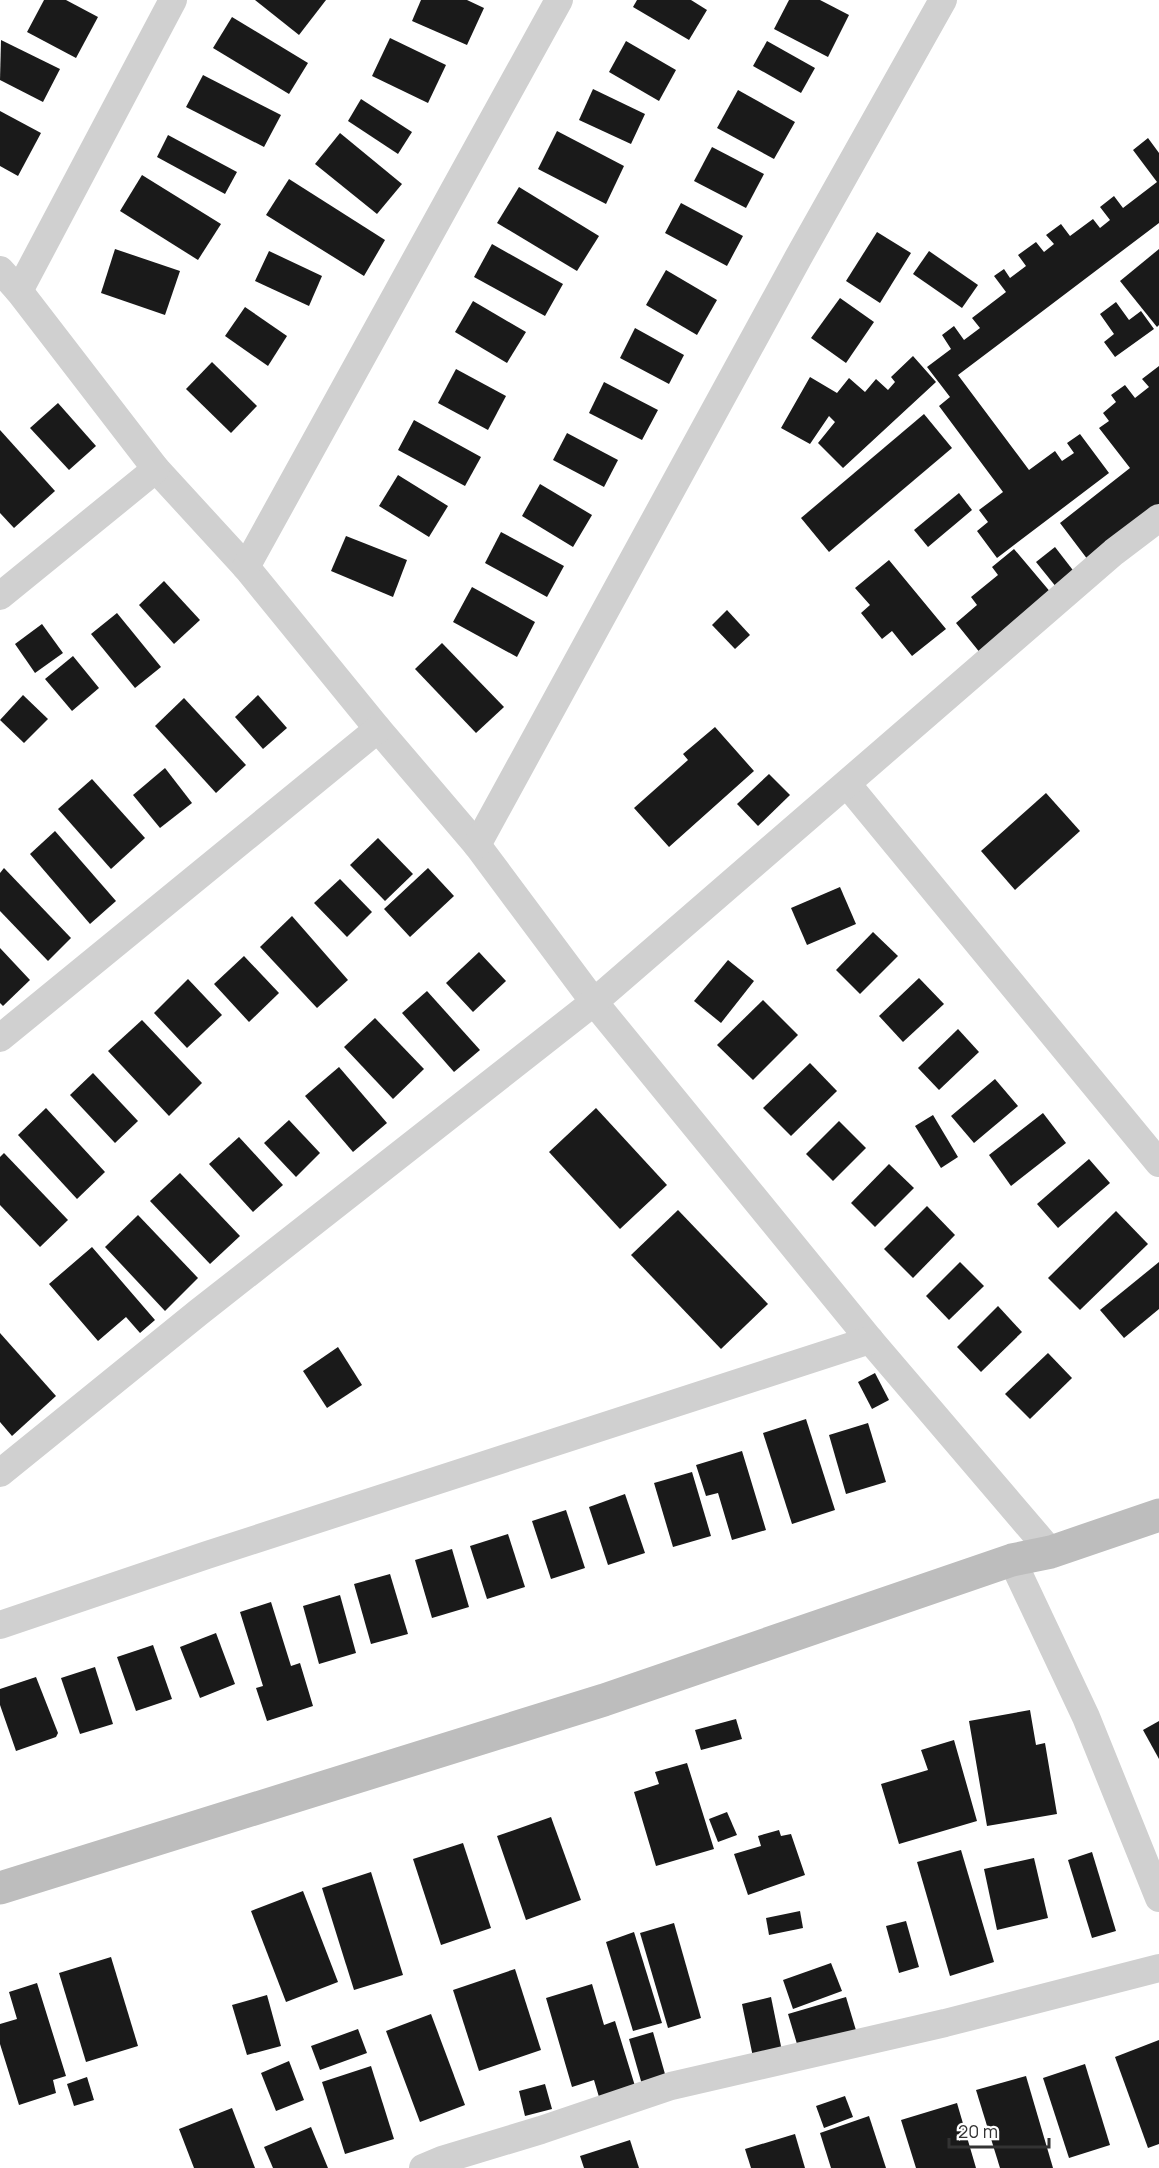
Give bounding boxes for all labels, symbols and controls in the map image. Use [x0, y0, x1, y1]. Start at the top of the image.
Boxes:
scale bar [949, 2111, 1050, 2149]
text: 20 m [958, 2119, 998, 2143]

